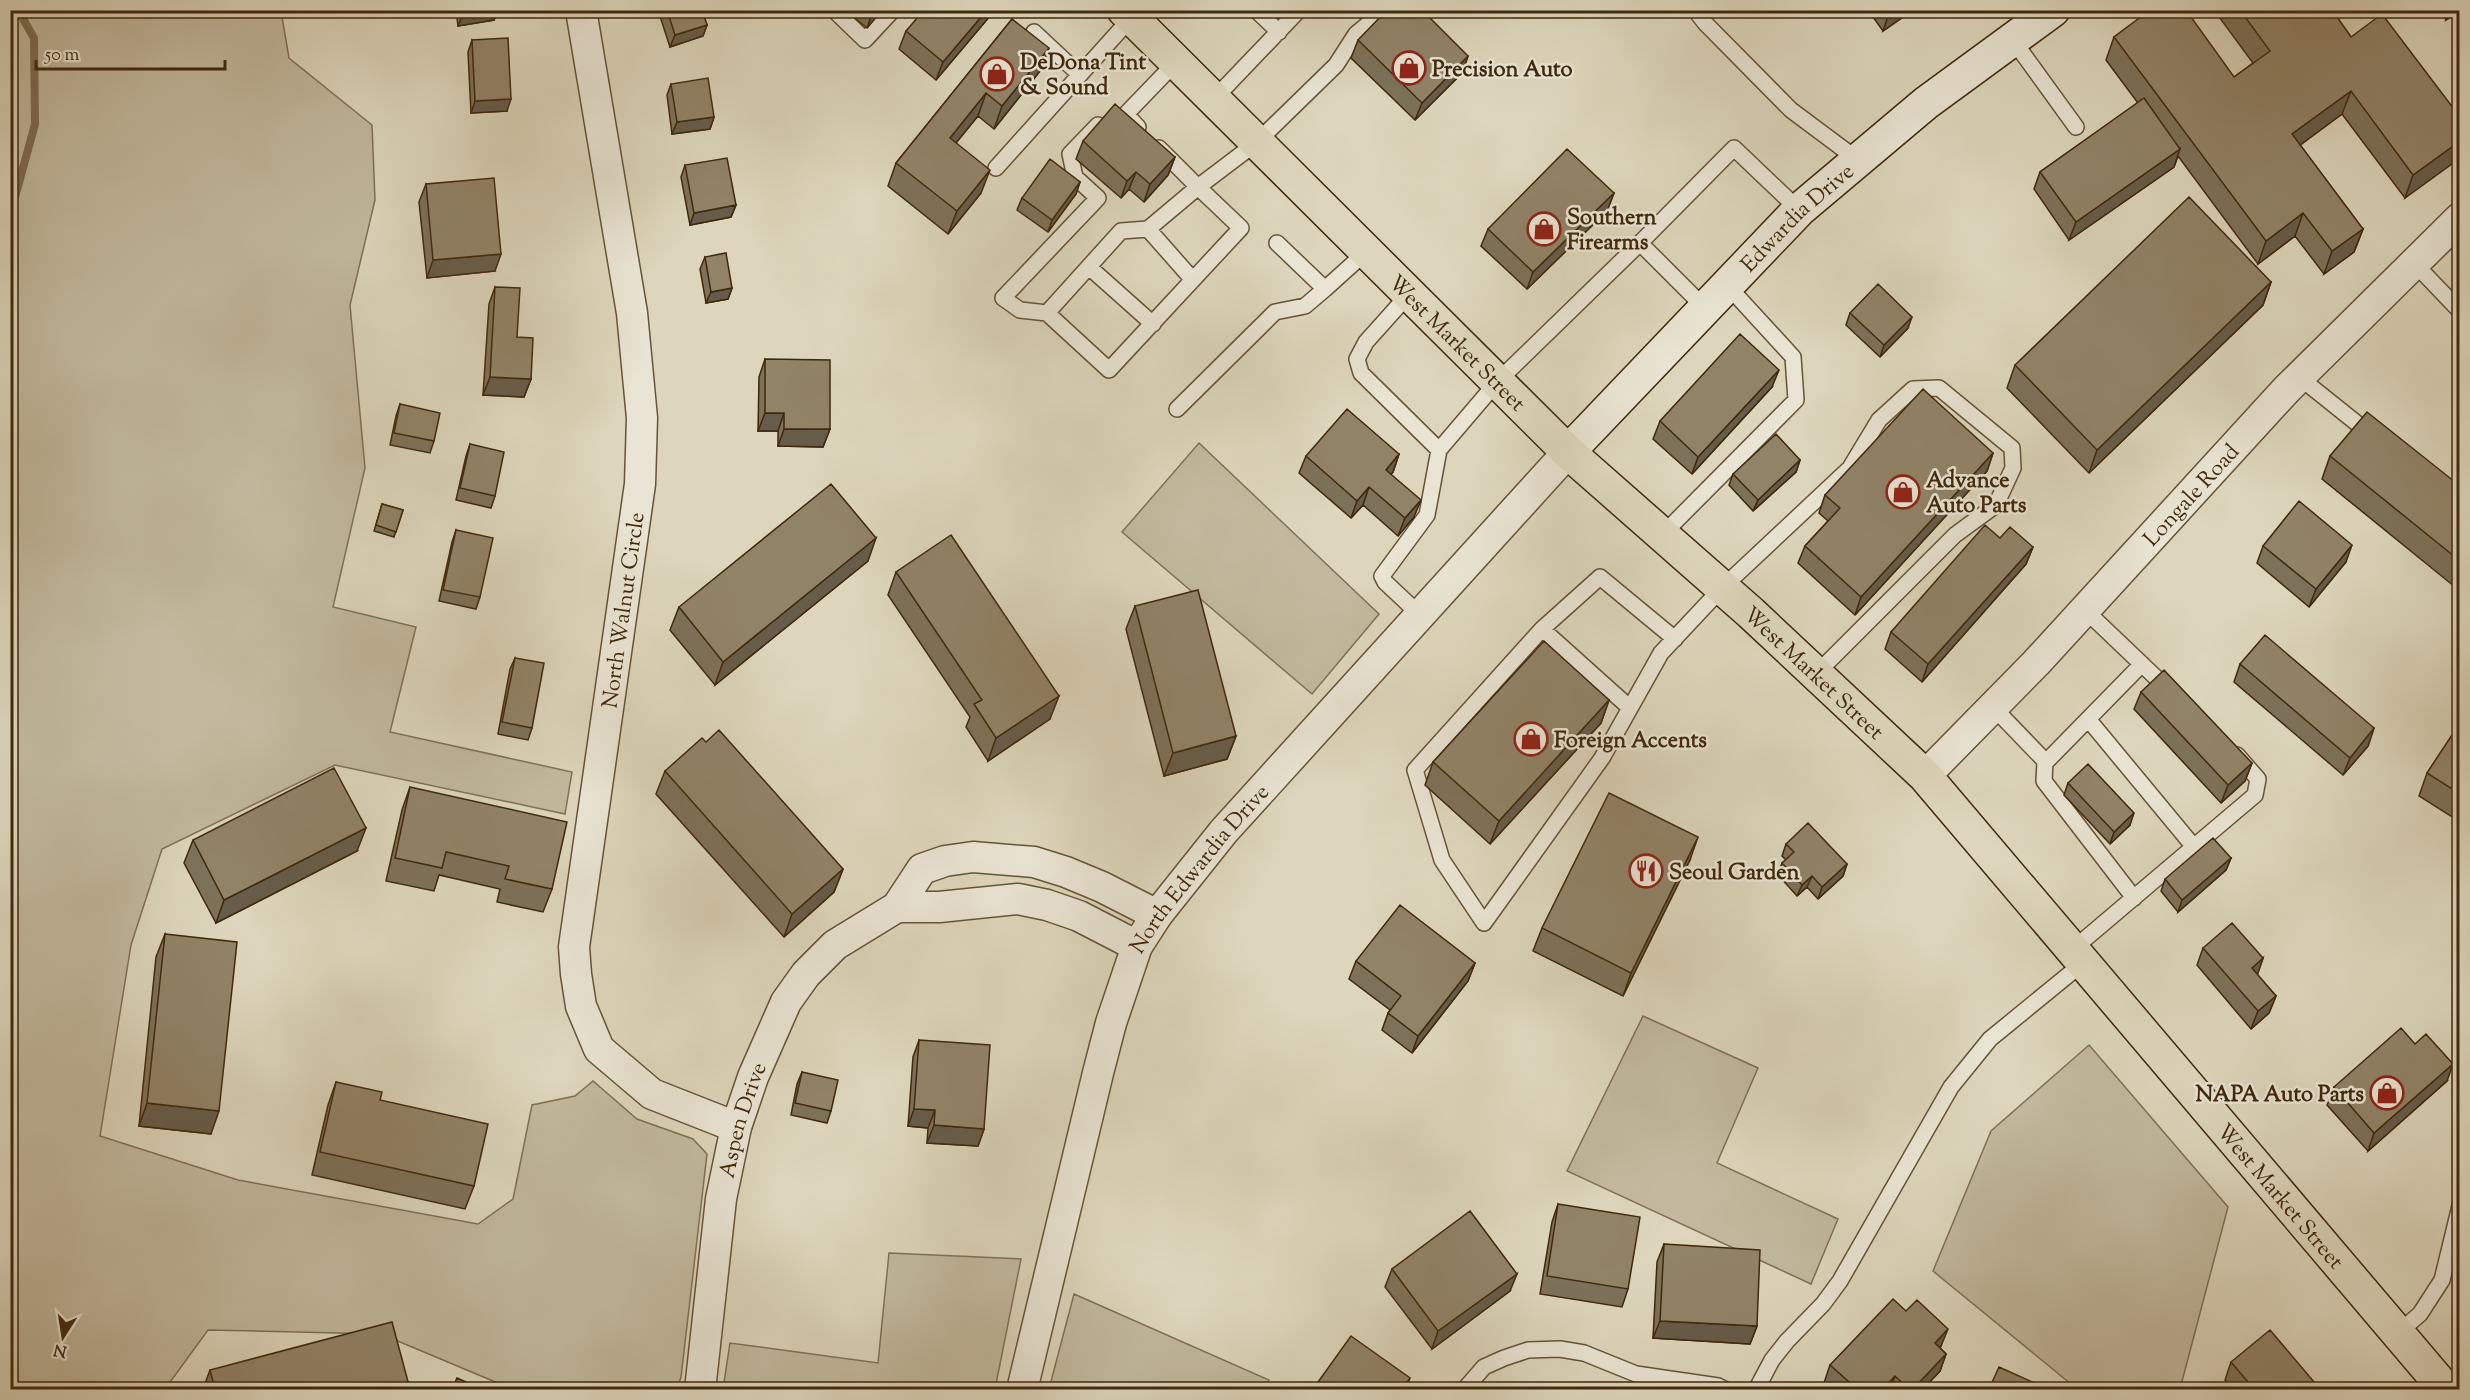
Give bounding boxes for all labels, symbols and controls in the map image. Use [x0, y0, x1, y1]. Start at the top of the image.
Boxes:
scale bar [36, 33, 225, 71]
text: 50 m [44, 43, 80, 69]
place label: DeDona Tint & Sound [1020, 48, 1146, 105]
shop icon: Precision Auto [1391, 50, 1427, 86]
place label: Precision Auto [1432, 55, 1573, 87]
shop icon: DeDona Tint & Sound [979, 56, 1015, 92]
street label: Edwardia Drive [1734, 157, 1862, 281]
place label: Southern Firearms [1567, 203, 1657, 260]
shop icon: Southern Firearms [1526, 211, 1562, 247]
street label: West Market Street [1380, 269, 1532, 420]
street label: Longale Road [2137, 438, 2248, 555]
place label: Advance Auto Parts [1926, 466, 2027, 523]
shop icon: Advance Auto Parts [1885, 474, 1921, 510]
street label: North Walnut Circle [595, 510, 655, 710]
street label: West Market Street [1735, 600, 1890, 749]
shop icon: Foreign Accents [1513, 721, 1549, 757]
place label: Foreign Accents [1554, 726, 1707, 758]
street label: North Edwardia Drive [1123, 778, 1278, 961]
restaurant icon: Seoul Garden [1628, 853, 1664, 889]
place label: Seoul Garden [1669, 858, 1799, 890]
street label: Aspen Drive [713, 1058, 777, 1181]
shop icon: NAPA Auto Parts [2369, 1075, 2405, 1111]
place label: NAPA Auto Parts [2196, 1080, 2364, 1112]
street label: West Market Street [2208, 1118, 2350, 1278]
north arrow [33, 1307, 93, 1367]
text: N [52, 1337, 69, 1362]

